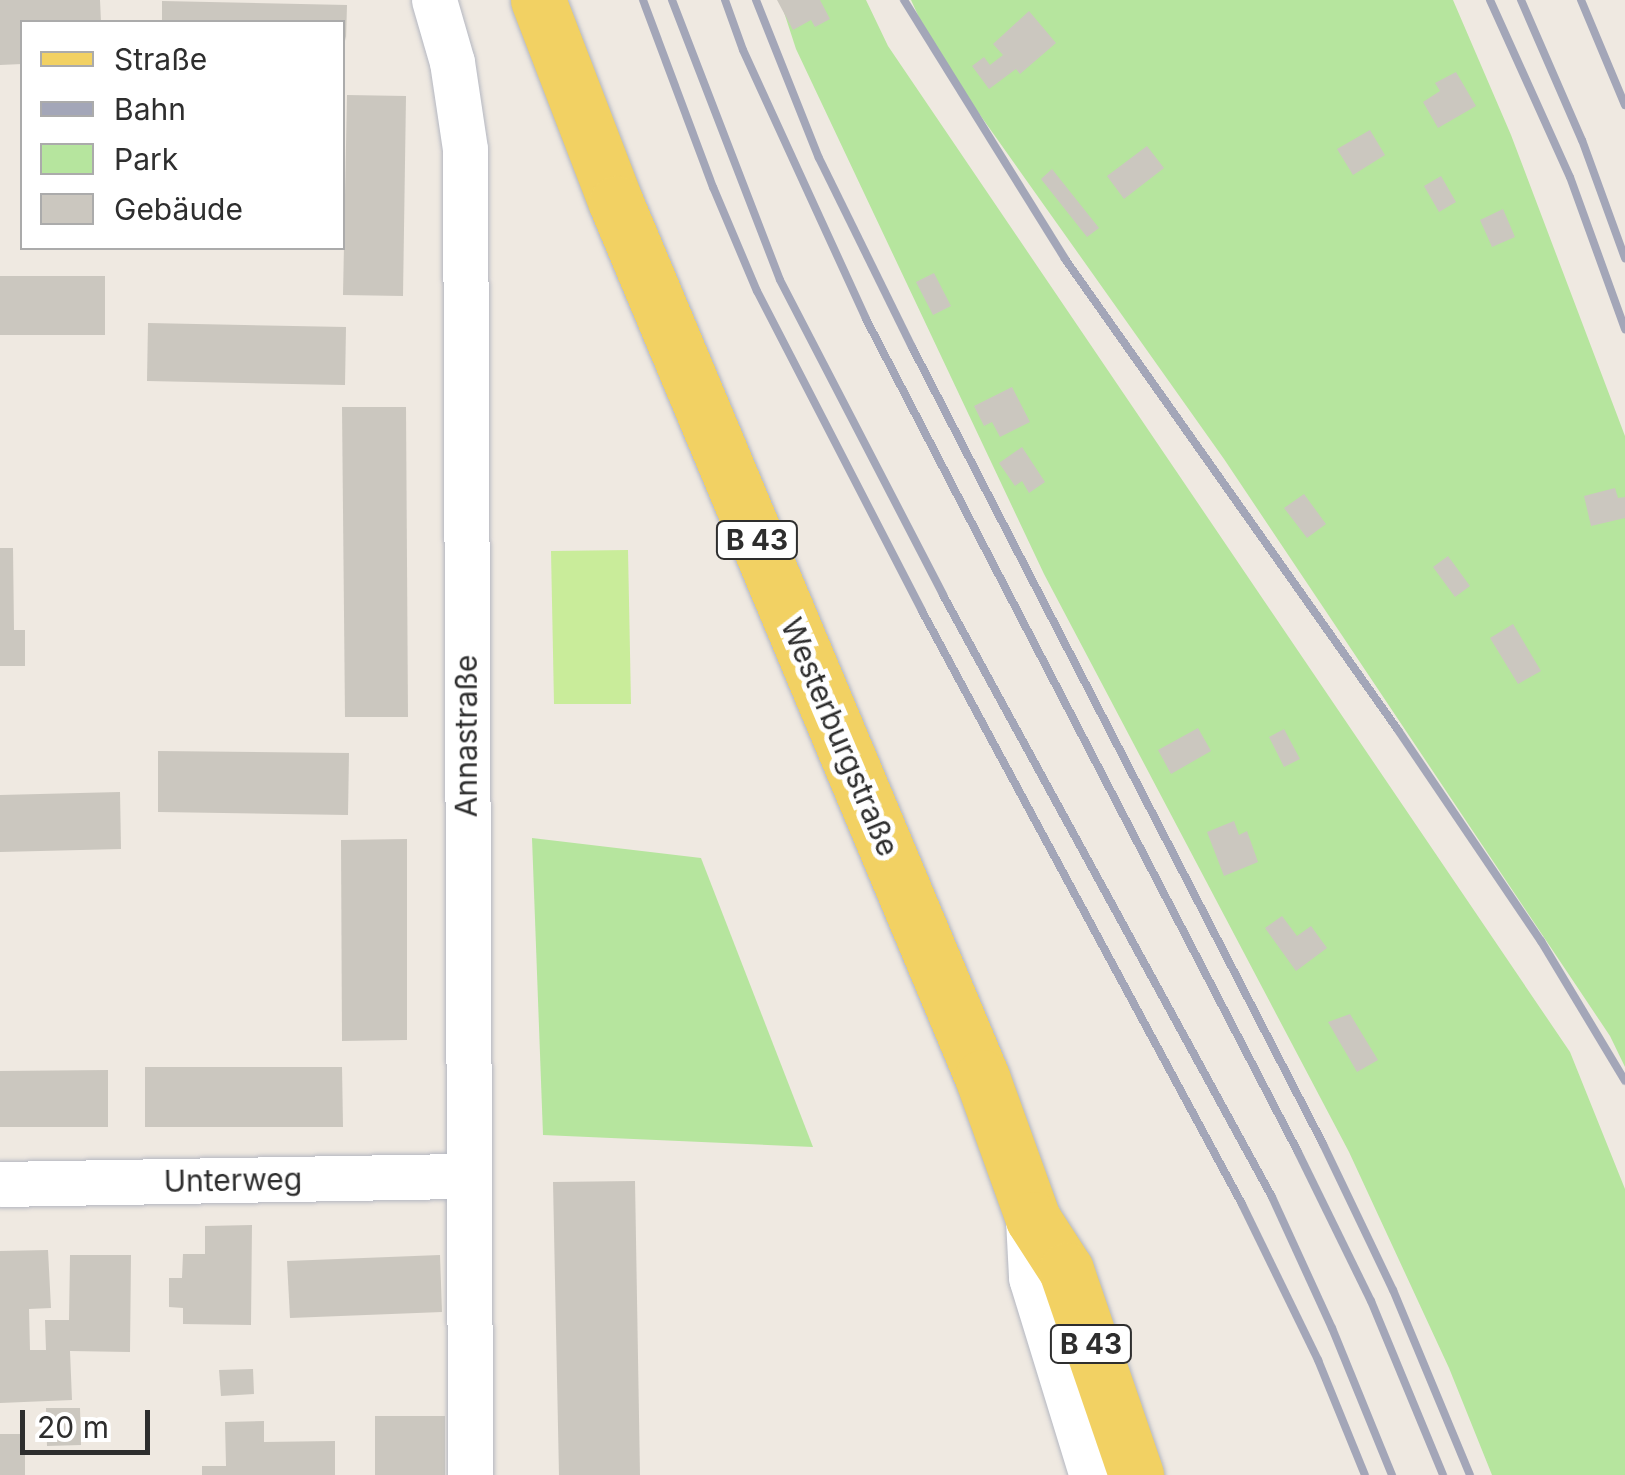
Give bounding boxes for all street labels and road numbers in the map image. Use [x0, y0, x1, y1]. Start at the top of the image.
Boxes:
road number: B 43 [714, 517, 800, 563]
street label: Westerburgstraße [774, 613, 906, 861]
street label: Annastraße [448, 655, 484, 817]
street label: Unterweg [163, 1161, 303, 1199]
road number: B 43 [1048, 1321, 1134, 1367]

